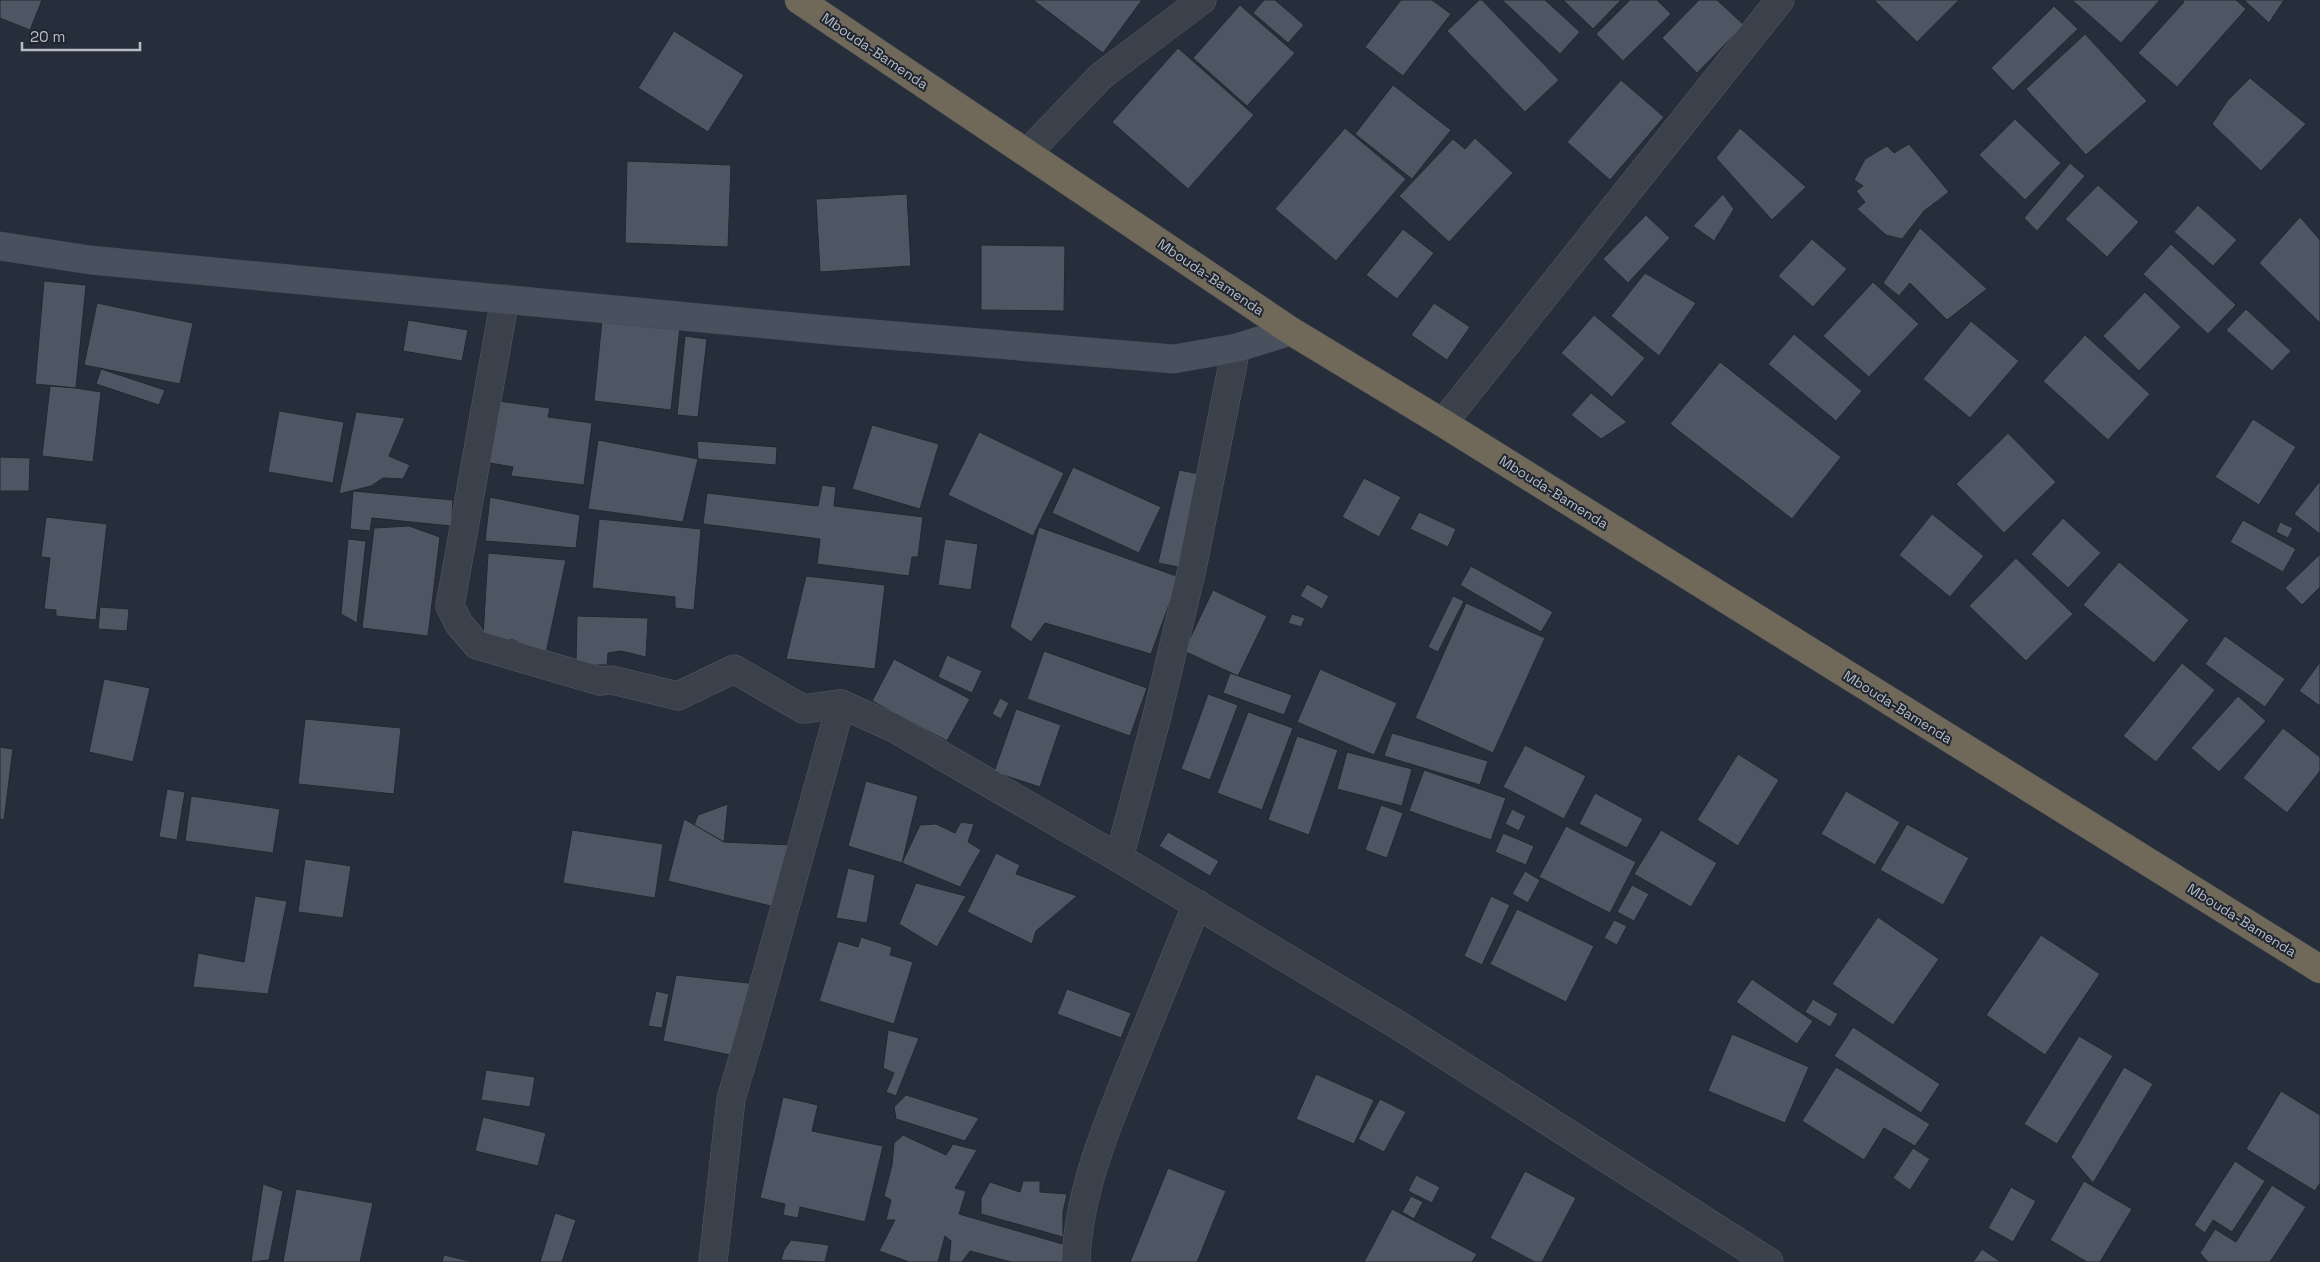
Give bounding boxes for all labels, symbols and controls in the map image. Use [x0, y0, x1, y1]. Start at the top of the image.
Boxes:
street label: Mbouda-Bamenda [818, 9, 932, 93]
scale bar [22, 20, 140, 52]
text: 20 m [30, 27, 65, 46]
street label: Mbouda-Bamenda [1154, 235, 1268, 319]
street label: Mbouda-Bamenda [1496, 451, 1612, 533]
street label: Mbouda-Bamenda [1840, 666, 1956, 748]
street label: Mbouda-Bamenda [2184, 879, 2300, 961]

